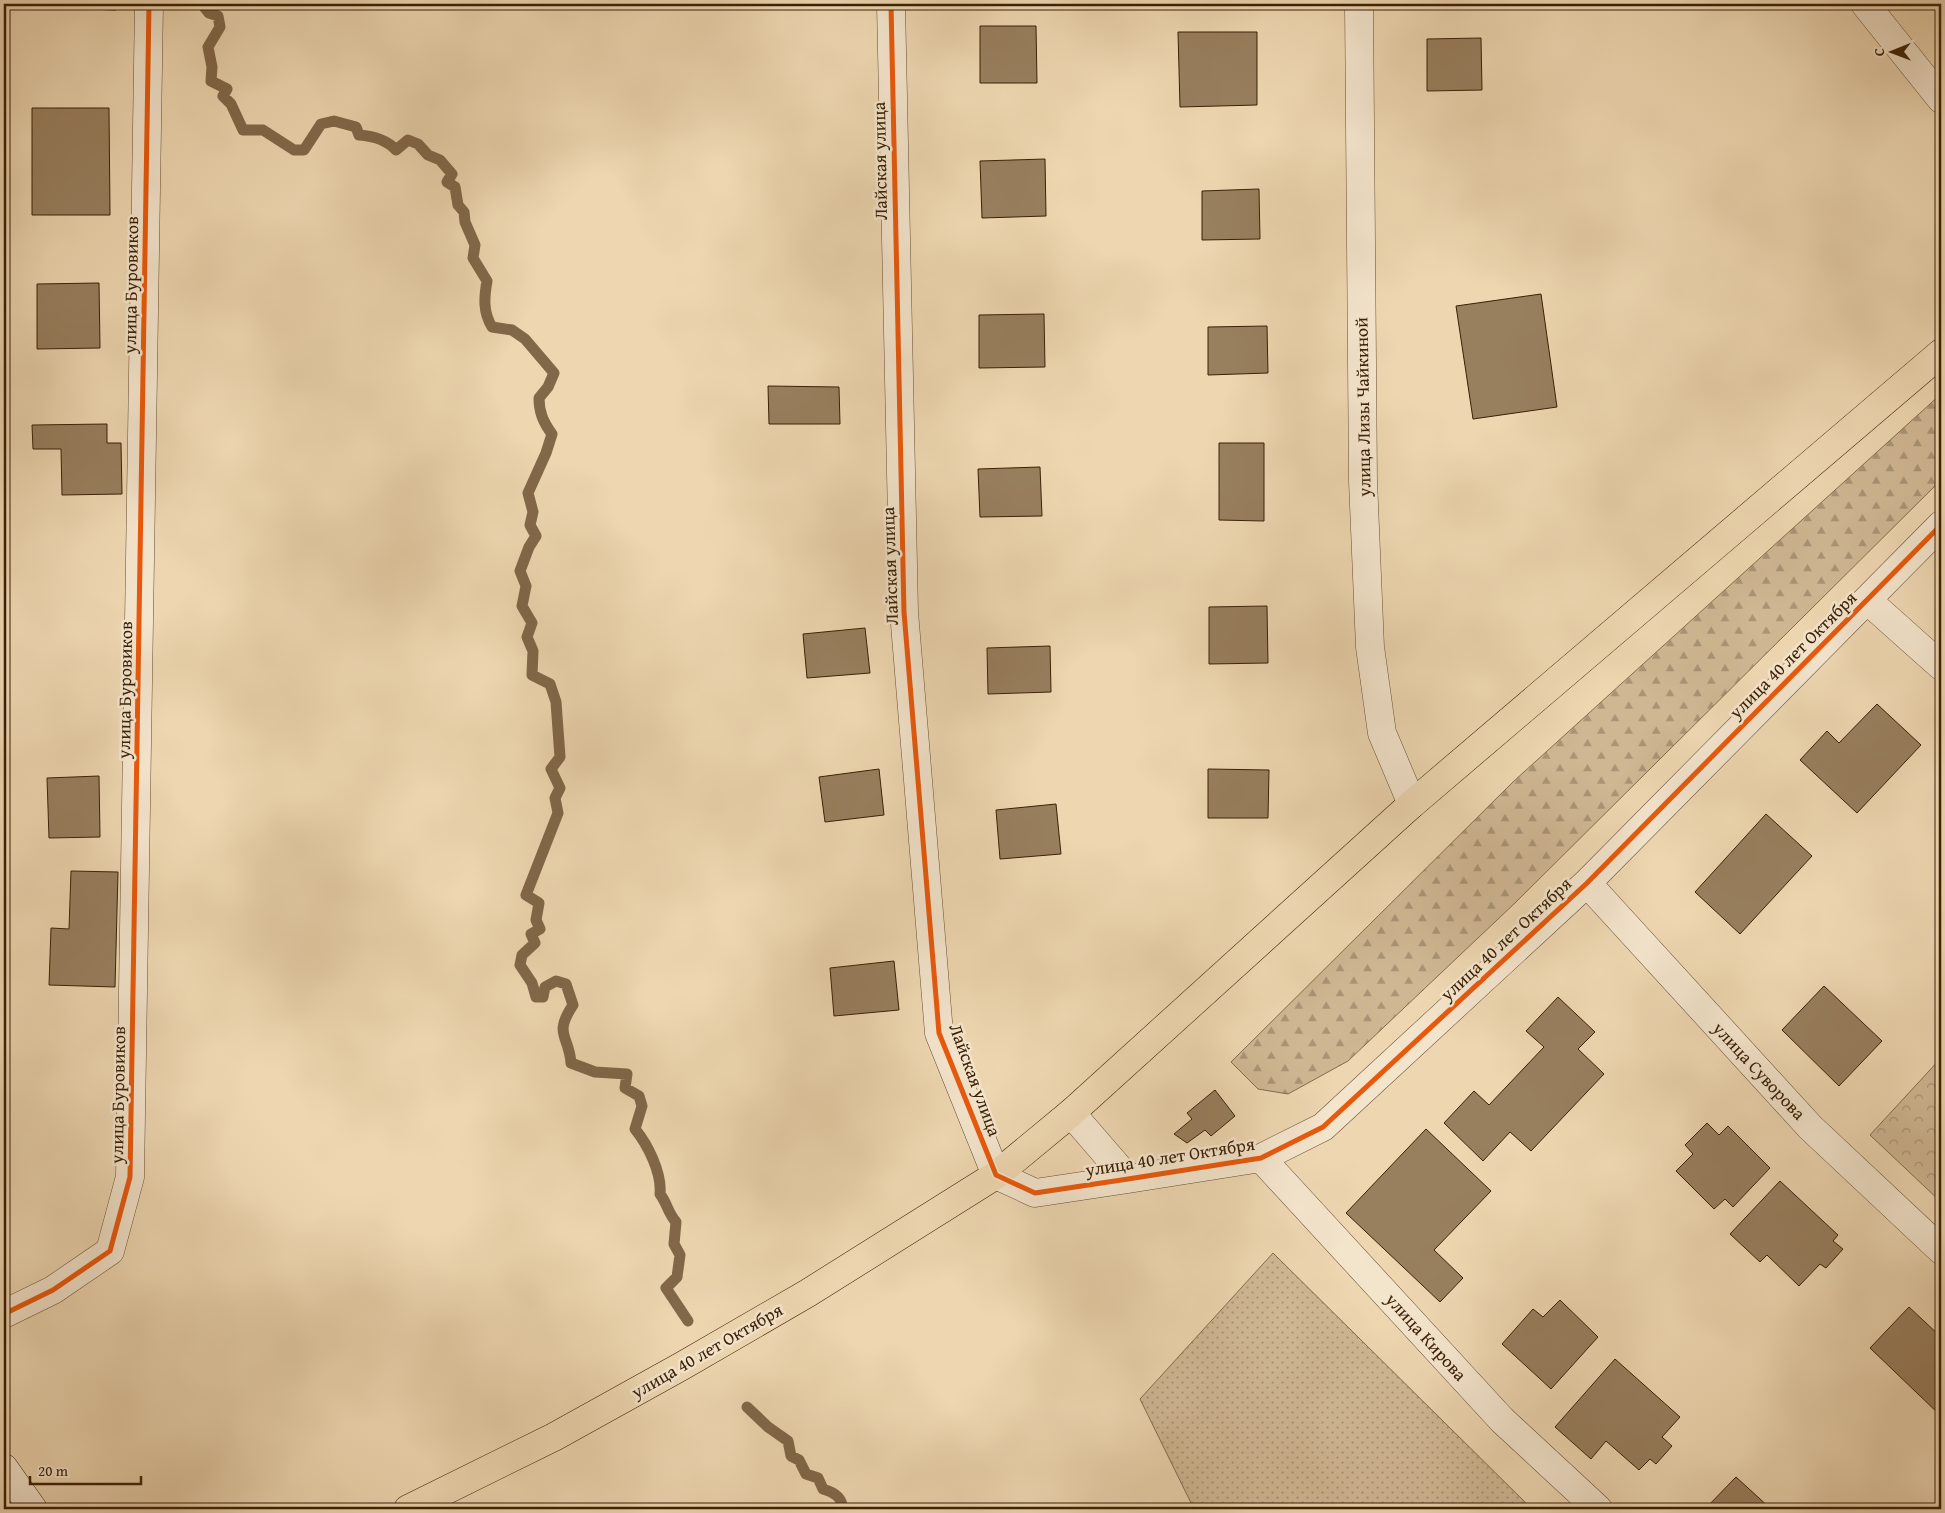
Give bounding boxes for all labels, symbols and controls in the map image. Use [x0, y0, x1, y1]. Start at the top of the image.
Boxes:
north arrow [1868, 28, 1918, 78]
text: С [1869, 48, 1889, 56]
street label: Лайская улица [865, 101, 894, 220]
street label: улица Буровиков [116, 216, 145, 355]
street label: улица Лизы Чайкиной [1347, 317, 1378, 498]
street label: Лайская улица [874, 506, 905, 626]
street label: улица 40 лет Октября [1722, 585, 1863, 725]
street label: улица Буровиков [110, 621, 139, 760]
street label: улица 40 лет Октября [1433, 870, 1577, 1008]
street label: улица Суворова [1706, 1015, 1812, 1126]
street label: Лайская улица [943, 1020, 1009, 1140]
street label: улица Буровиков [103, 1026, 132, 1165]
street label: улица 40 лет Октября [1082, 1130, 1257, 1183]
street label: улица Кирова [1379, 1286, 1474, 1387]
street label: улица 40 лет Октября [625, 1296, 788, 1406]
scale bar [30, 1453, 141, 1485]
text: 20 m [38, 1460, 69, 1481]

